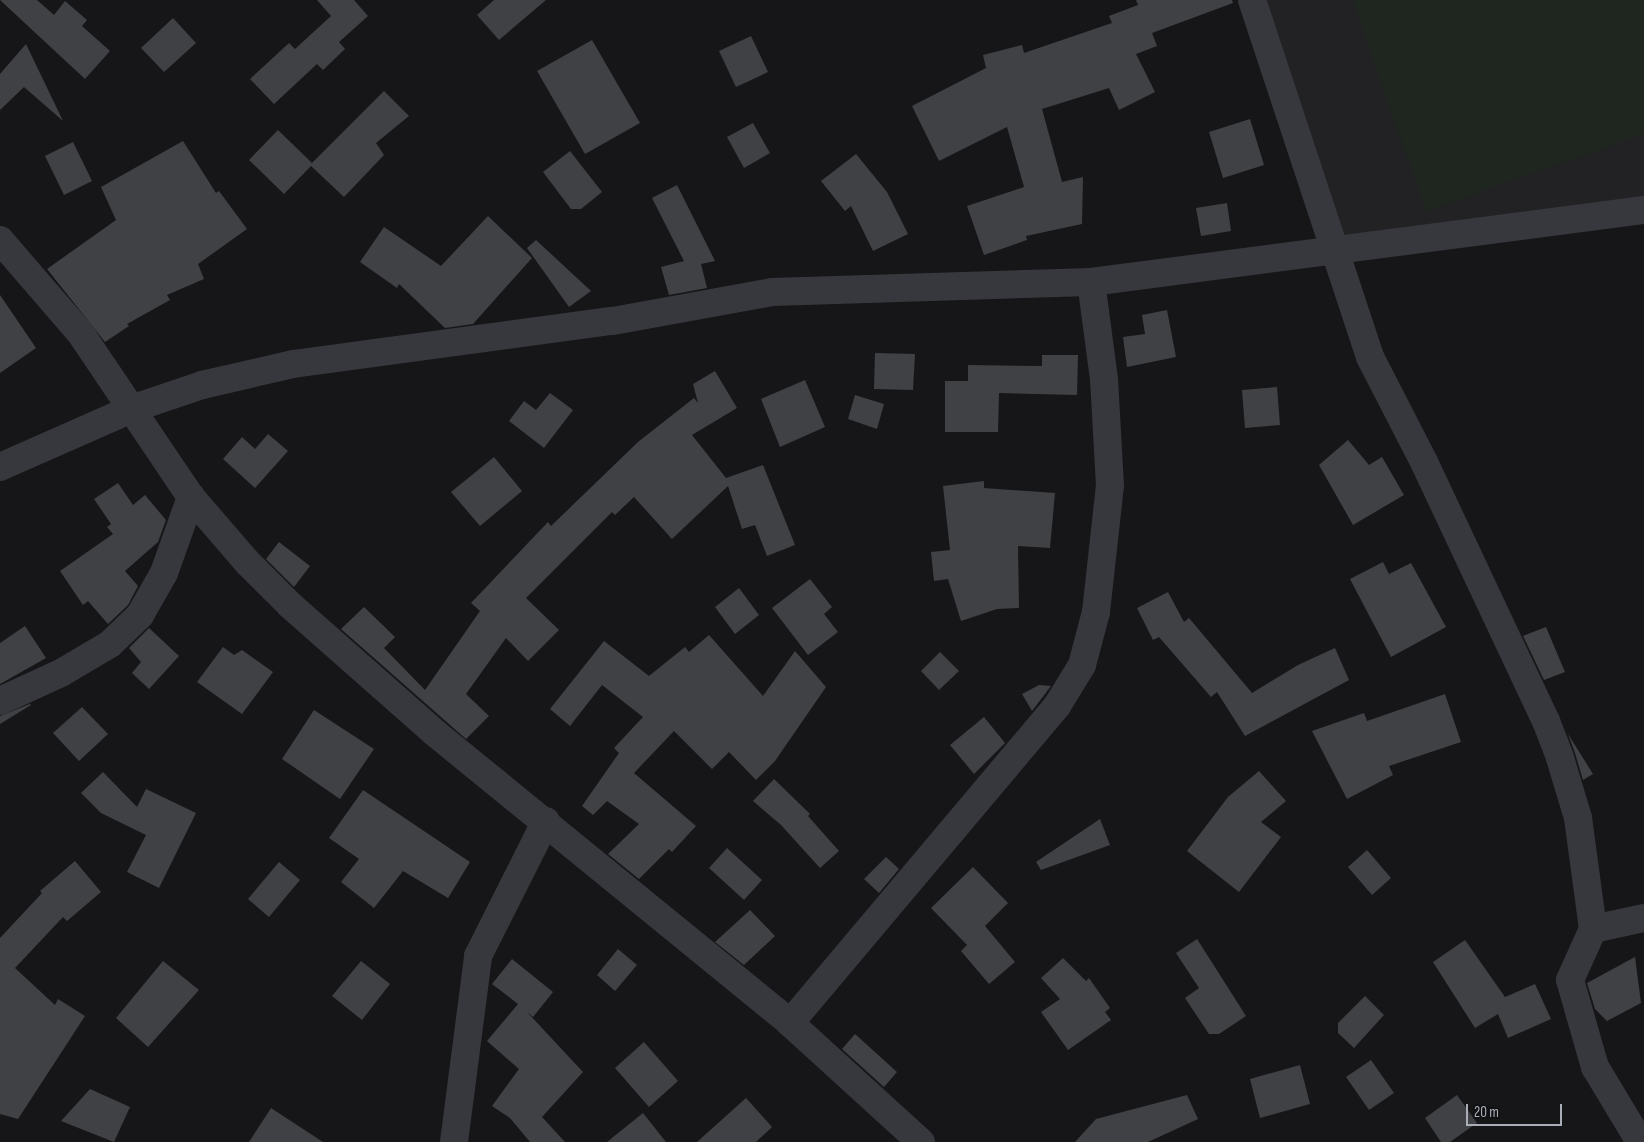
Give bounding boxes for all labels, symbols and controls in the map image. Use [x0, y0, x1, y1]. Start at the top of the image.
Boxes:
scale bar [1469, 1094, 1565, 1126]
text: 20 m [1474, 1103, 1499, 1122]

